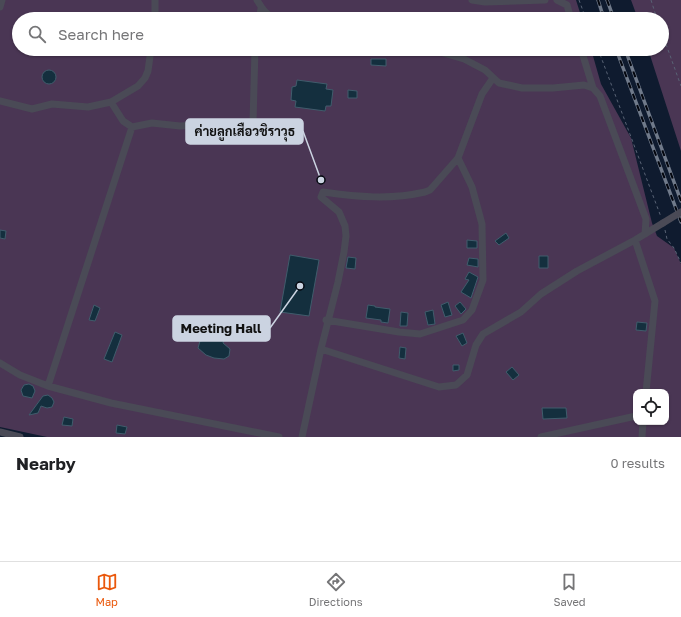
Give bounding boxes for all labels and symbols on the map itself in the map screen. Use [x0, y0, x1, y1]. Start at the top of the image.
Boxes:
callout: ค่ายลูกเสือวชิราวุธ [186, 119, 303, 144]
text: ค่ายลูกเสือวชิราวุธ [195, 122, 295, 142]
callout: Meeting Hall [173, 316, 270, 341]
text: Meeting Hall [181, 320, 262, 336]

